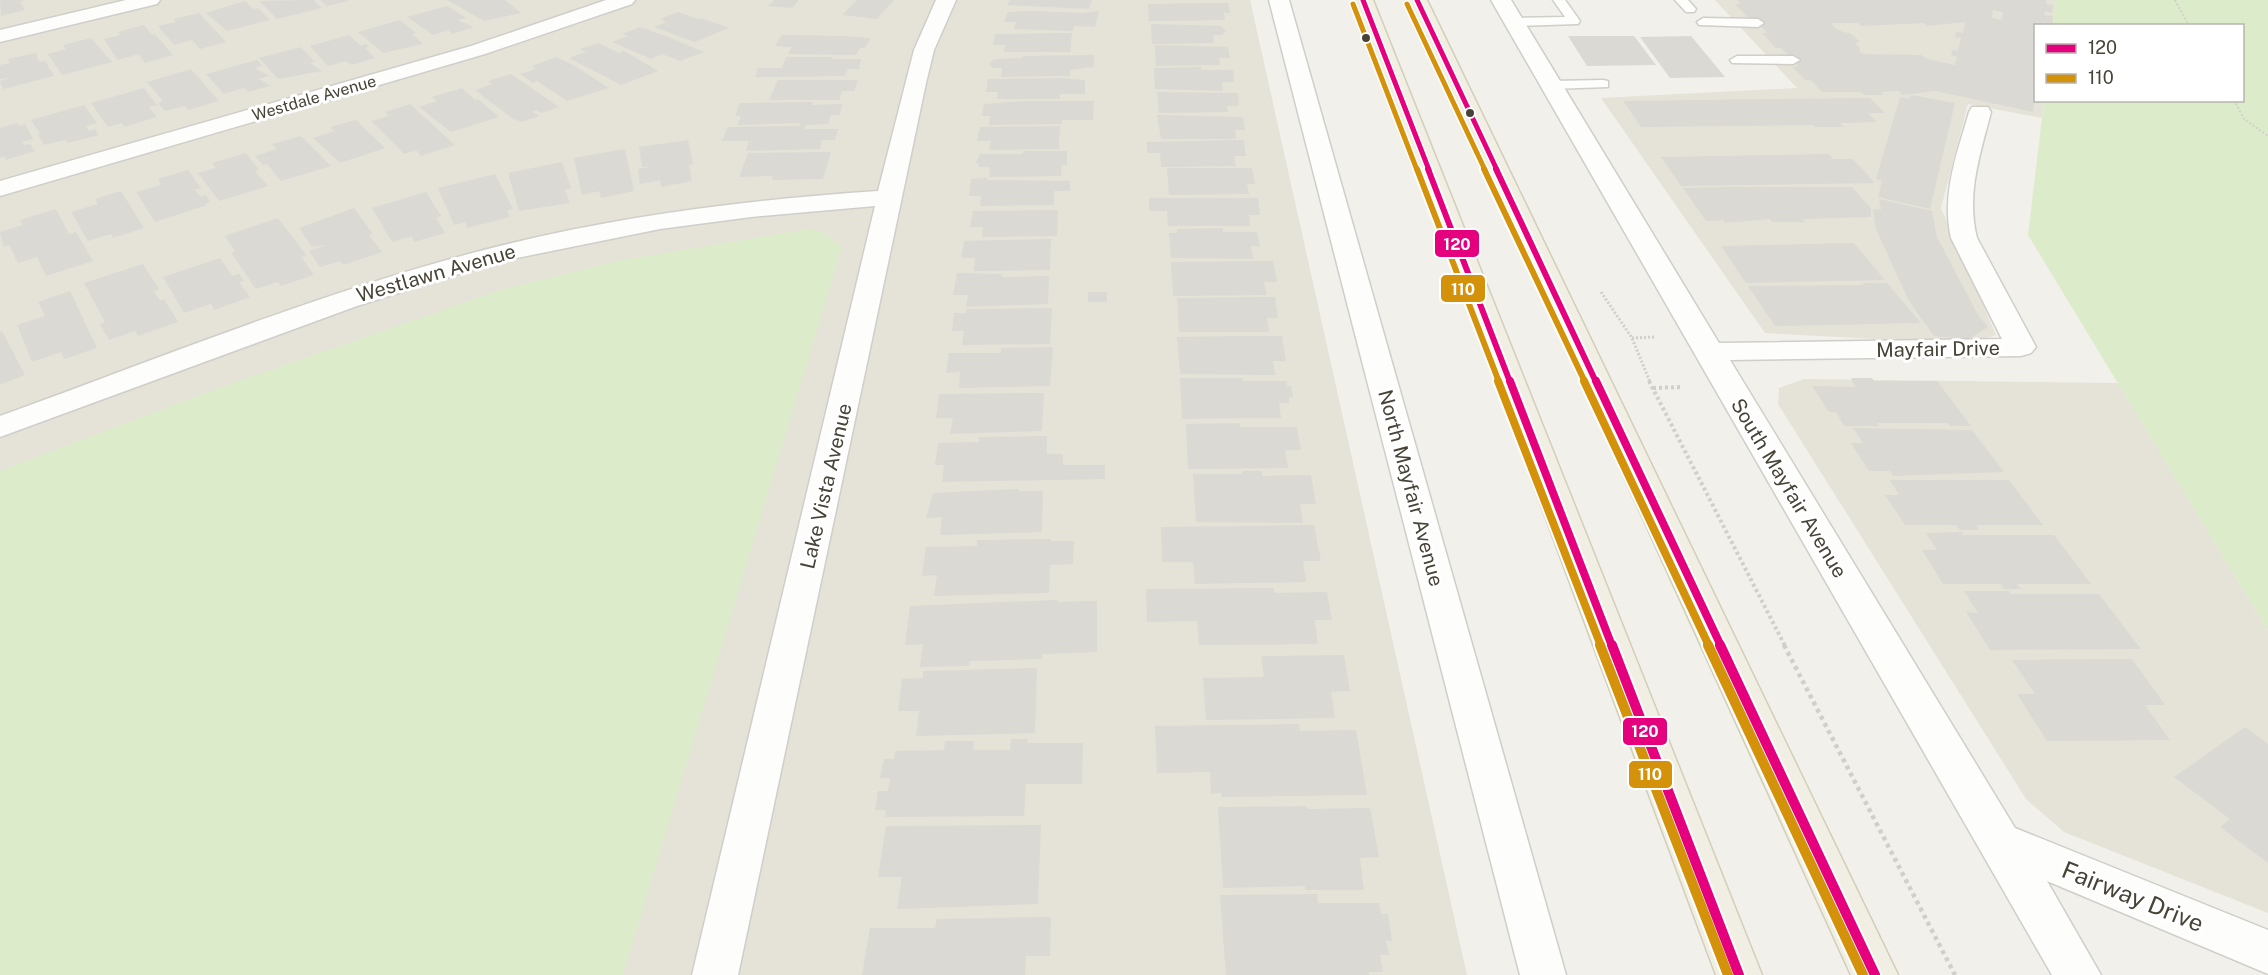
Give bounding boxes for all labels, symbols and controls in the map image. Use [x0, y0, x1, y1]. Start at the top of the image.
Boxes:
legend [2034, 24, 2244, 102]
unlabelled marker [1360, 32, 1372, 44]
text: 120 [2088, 37, 2117, 58]
text: 110 [2088, 67, 2114, 88]
street label: Westdale Avenue [250, 71, 378, 125]
unlabelled marker [1464, 107, 1476, 119]
line badge: 120 [1434, 229, 1480, 258]
text: 120 [1443, 235, 1471, 254]
street label: Westlawn Avenue [354, 239, 518, 307]
line badge: 110 [1440, 274, 1486, 303]
text: 110 [1451, 280, 1475, 299]
street label: Mayfair Drive [1876, 336, 2000, 362]
street label: North Mayfair Avenue [1373, 387, 1449, 589]
street label: South Mayfair Avenue [1726, 394, 1852, 582]
street label: Lake Vista Avenue [795, 401, 857, 571]
line badge: 120 [1622, 717, 1668, 746]
text: 120 [1631, 722, 1659, 741]
line badge: 110 [1628, 760, 1673, 789]
text: 110 [1638, 765, 1662, 784]
street label: Fairway Drive [2058, 855, 2208, 937]

